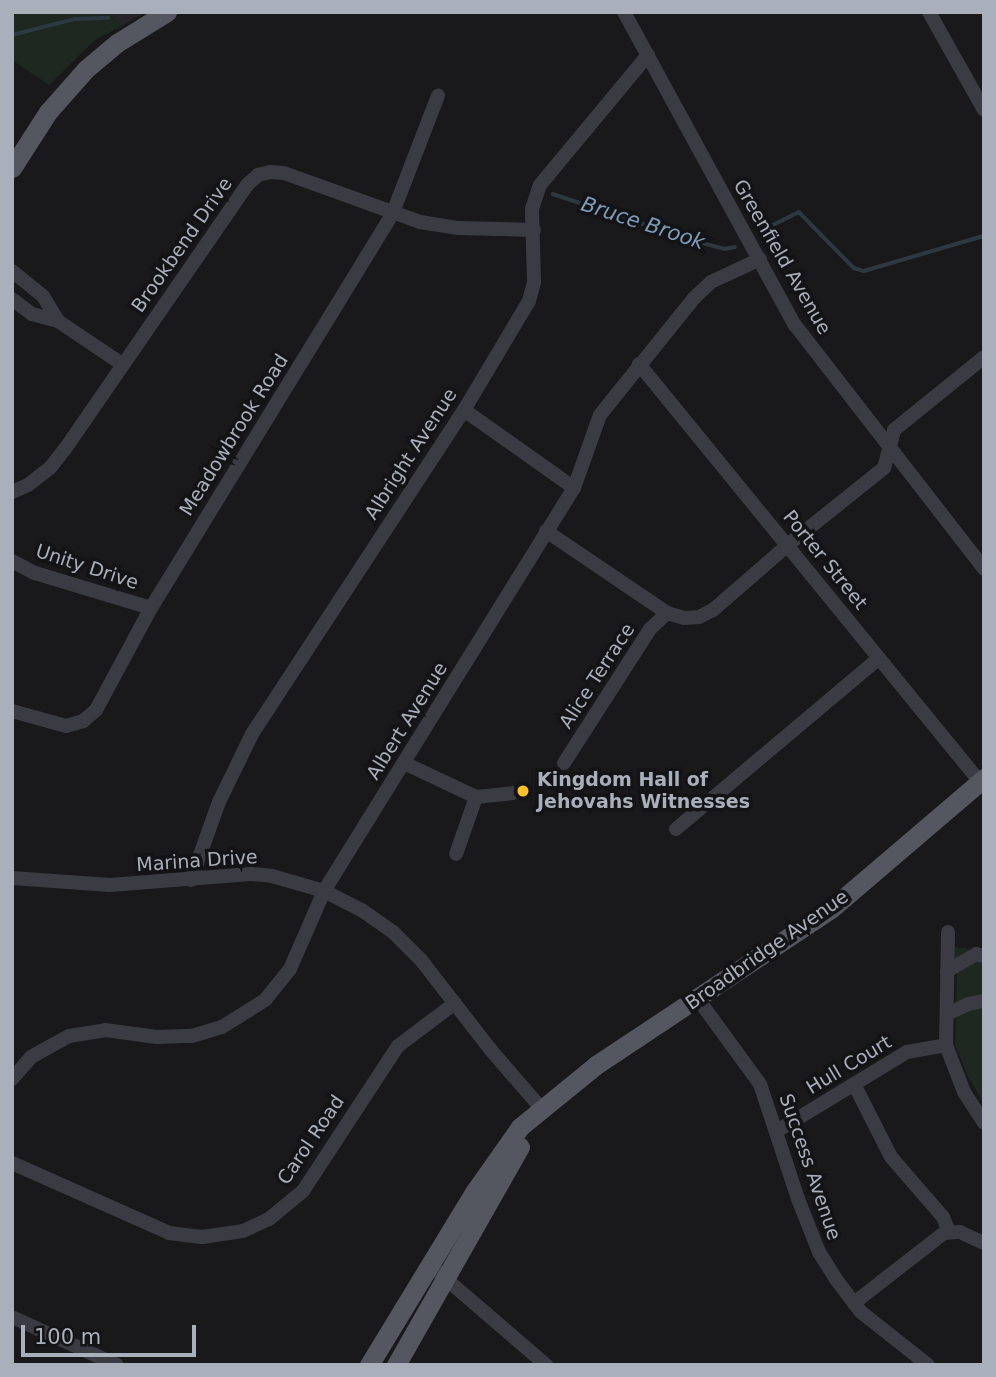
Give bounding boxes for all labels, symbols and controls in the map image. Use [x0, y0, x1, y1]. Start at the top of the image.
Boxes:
street label: Brookbend Drive [127, 173, 237, 317]
street label: Greenfield Avenue [728, 175, 836, 339]
water label: Bruce Brook [578, 191, 708, 255]
street label: Meadowbrook Road [175, 350, 293, 520]
street label: Albright Avenue [360, 384, 462, 524]
street label: Porter Street [778, 506, 872, 614]
street label: Unity Drive [33, 540, 141, 594]
street label: Alice Terrace [555, 619, 639, 733]
street label: Albert Avenue [362, 658, 452, 784]
place label: Kingdom Hall of Jehovahs Witnesses [537, 769, 750, 813]
marker: Kingdom Hall of Jehovahs Witnesses [515, 783, 531, 799]
street label: Marina Drive [136, 845, 258, 877]
street label: Broadbridge Avenue [681, 885, 853, 1015]
street label: Hull Court [802, 1031, 896, 1099]
street label: Carol Road [273, 1091, 349, 1189]
street label: Success Avenue [774, 1091, 846, 1243]
scale bar [24, 1310, 200, 1354]
text: 100 m [34, 1325, 101, 1349]

